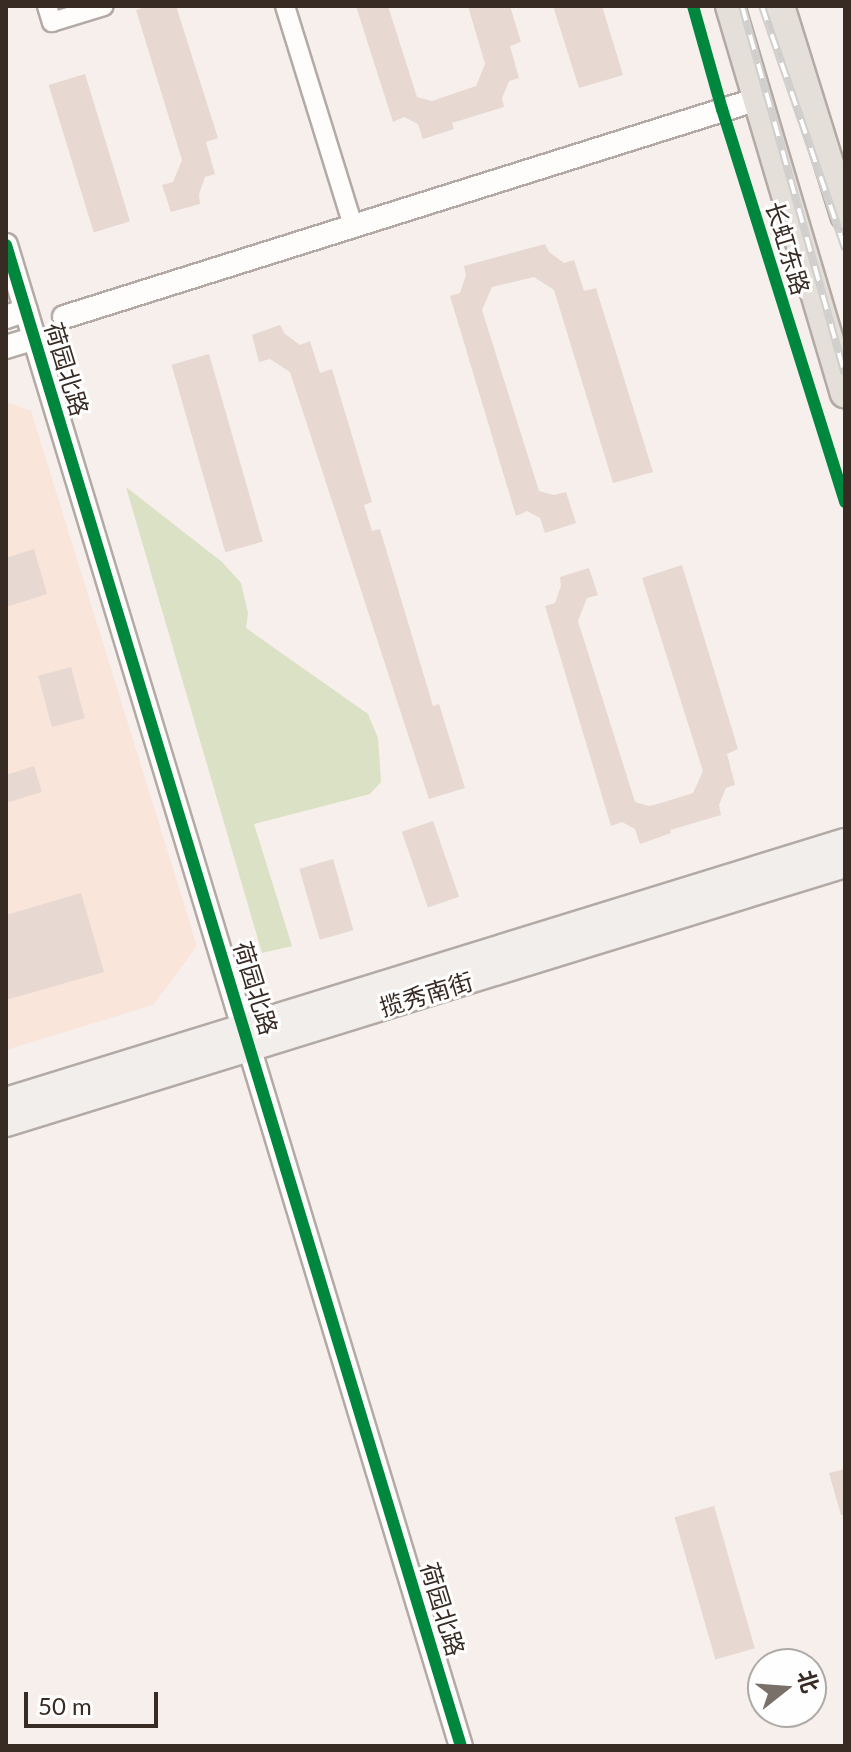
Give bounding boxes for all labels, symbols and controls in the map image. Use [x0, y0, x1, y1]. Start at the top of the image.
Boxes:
street label: 长虹东路 [760, 198, 816, 298]
street label: 荷园北路 [39, 319, 95, 419]
street label: 荷园北路 [228, 938, 284, 1038]
street label: 揽秀南街 [376, 966, 476, 1022]
street label: 荷园北路 [415, 1559, 471, 1659]
north arrow [747, 1648, 827, 1728]
text: 北 [792, 1667, 825, 1696]
scale bar [28, 1676, 162, 1726]
text: 50 m [38, 1691, 92, 1720]

